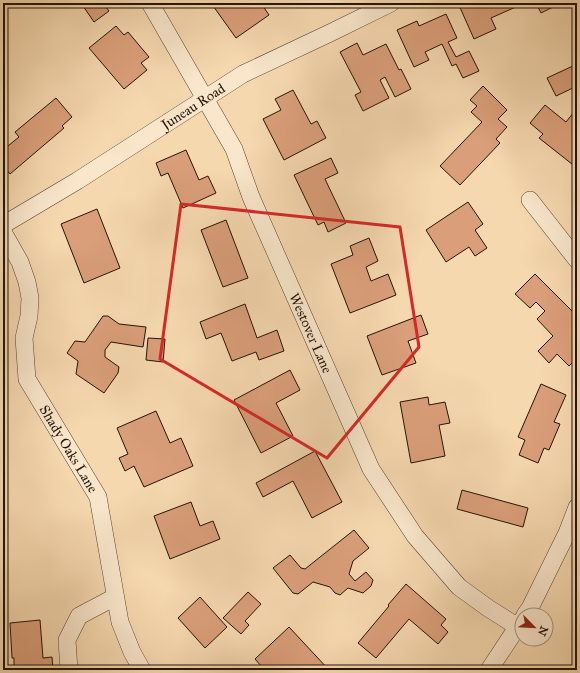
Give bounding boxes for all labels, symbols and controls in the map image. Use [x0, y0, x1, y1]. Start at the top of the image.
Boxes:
street label: Juneau Road [156, 79, 228, 135]
street label: Westover Lane [286, 290, 336, 376]
street label: Shady Oaks Lane [36, 402, 102, 496]
north arrow [514, 607, 554, 647]
text: N [535, 624, 551, 638]

